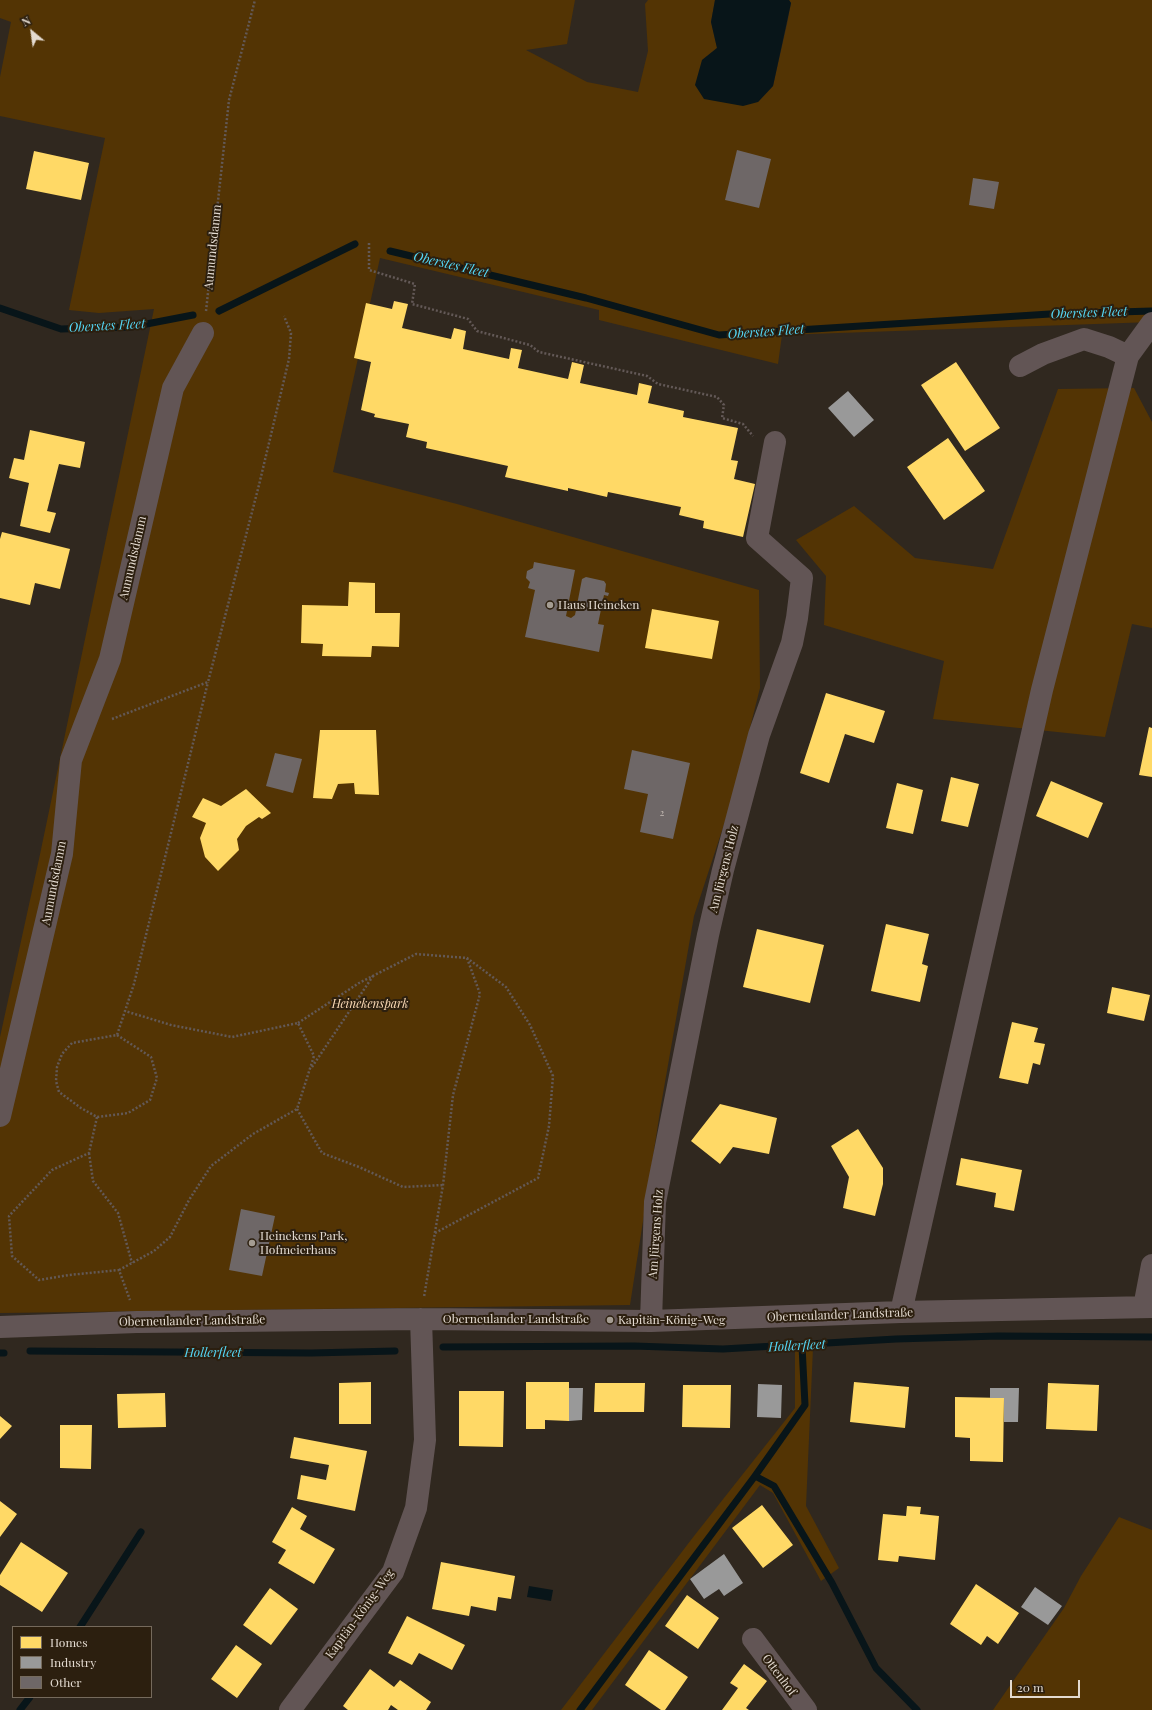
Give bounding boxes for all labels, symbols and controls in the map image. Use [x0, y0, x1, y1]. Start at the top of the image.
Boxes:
north arrow [12, 12, 52, 52]
text: N [19, 13, 33, 30]
street label: Aumundsdamm [201, 204, 225, 290]
water label: Oberstes Fleet [412, 249, 490, 281]
water label: Oberstes Fleet [1050, 304, 1128, 322]
water label: Oberstes Fleet [68, 316, 146, 336]
water label: Oberstes Fleet [727, 322, 805, 342]
street label: Aumundsdamm [116, 515, 150, 601]
place label: Haus Heineken [558, 598, 640, 612]
marker: Haus Heineken [545, 600, 555, 610]
house number: 2 [660, 807, 664, 819]
street label: Am Jürgens Holz [706, 824, 742, 914]
street label: Aumundsdamm [39, 840, 69, 926]
park label: Heinekenspark [332, 997, 408, 1011]
street label: Am Jürgens Holz [646, 1189, 666, 1279]
place label: Heinekens Park, Hofmeierhaus [260, 1229, 347, 1257]
marker: Heinekens Park, Hofmeierhaus [247, 1238, 257, 1248]
street label: Oberneulander Landstraße [767, 1305, 913, 1325]
street label: Oberneulander Landstraße [443, 1312, 589, 1326]
street label: Oberneulander Landstraße [119, 1313, 265, 1329]
place label: Kapitän-König-Weg [618, 1313, 725, 1327]
marker: Kapitän-König-Weg [605, 1315, 615, 1325]
water label: Hollerfleet [768, 1337, 826, 1355]
water label: Hollerfleet [184, 1345, 242, 1361]
street label: Kapitän-König-Weg [323, 1566, 397, 1662]
legend [12, 1626, 152, 1698]
text: Homes [50, 1634, 88, 1650]
street label: Ottenhof [759, 1652, 799, 1698]
text: Industry [50, 1654, 96, 1670]
scale bar [1012, 1672, 1082, 1698]
text: Other [50, 1674, 82, 1690]
text: 20 m [1017, 1679, 1044, 1695]

